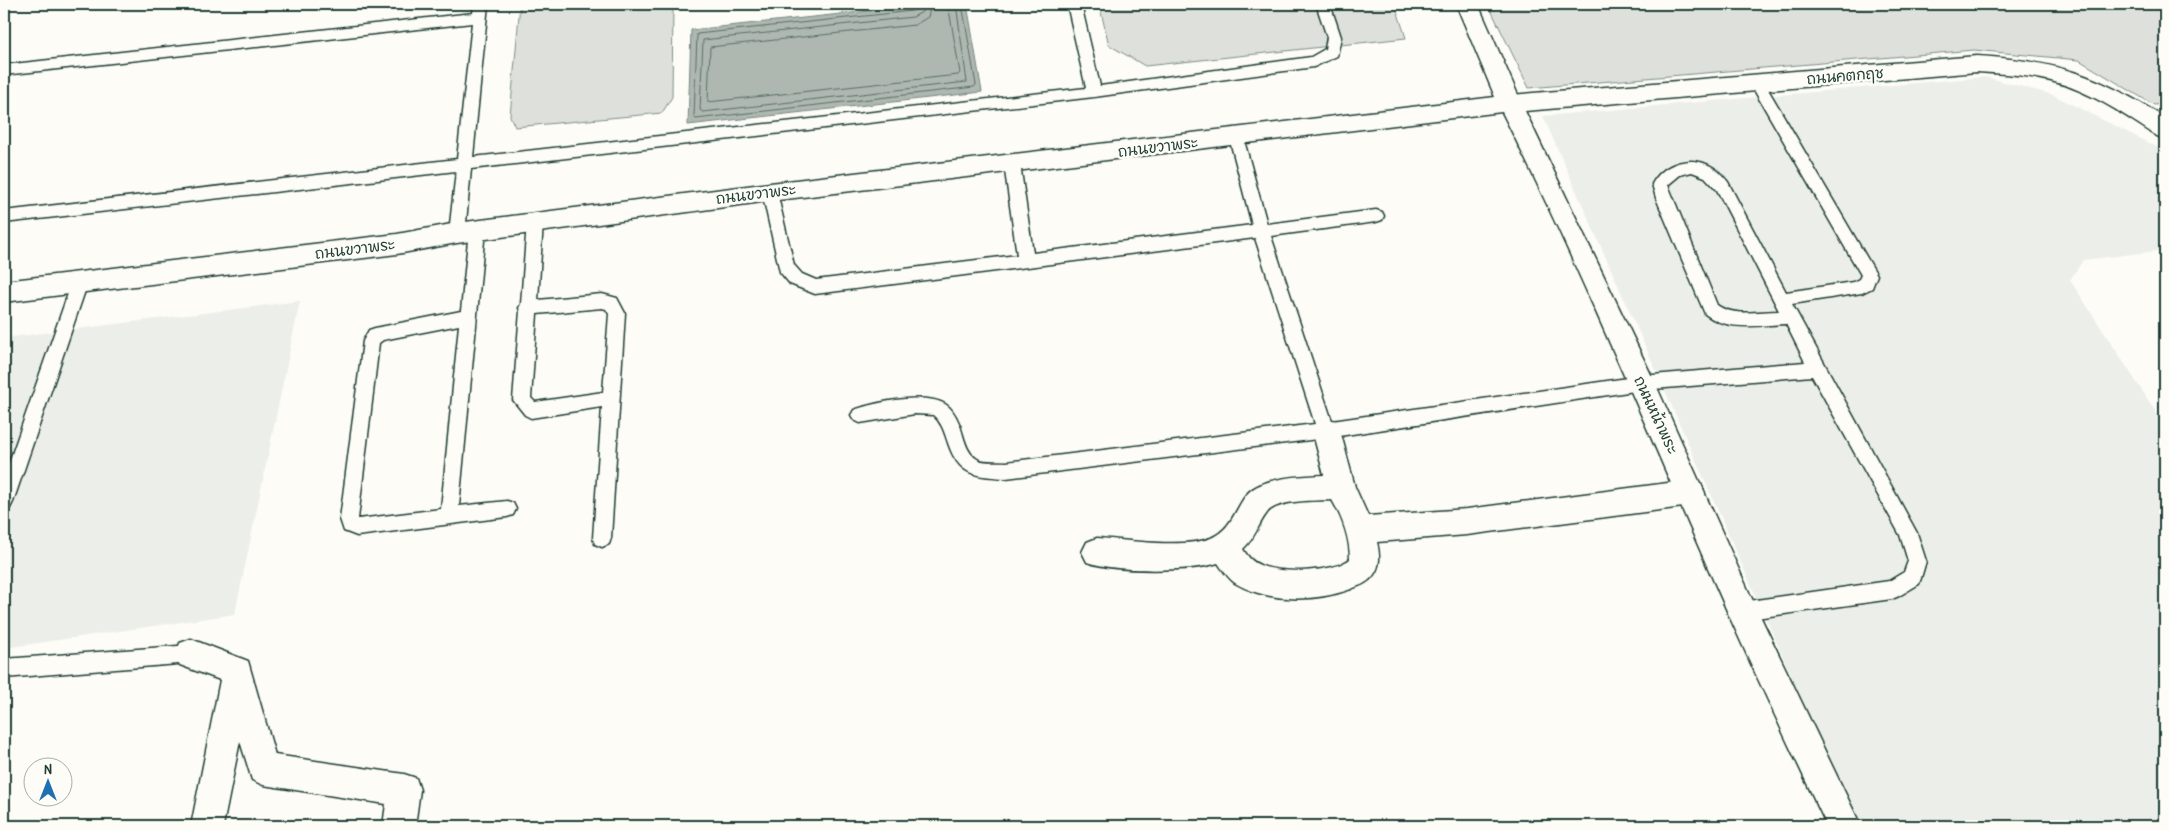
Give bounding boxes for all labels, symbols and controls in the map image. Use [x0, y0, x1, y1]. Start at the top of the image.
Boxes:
street label: ถนนคตกฤช [1806, 62, 1885, 89]
street label: ถนนขวาพระ [1117, 131, 1199, 162]
street label: ถนนขวาพระ [715, 178, 797, 209]
street label: ถนนขวาพระ [314, 233, 396, 264]
street label: ถนนหน้าพระ [1629, 372, 1684, 457]
north arrow [22, 758, 72, 808]
text: N [44, 759, 52, 778]

